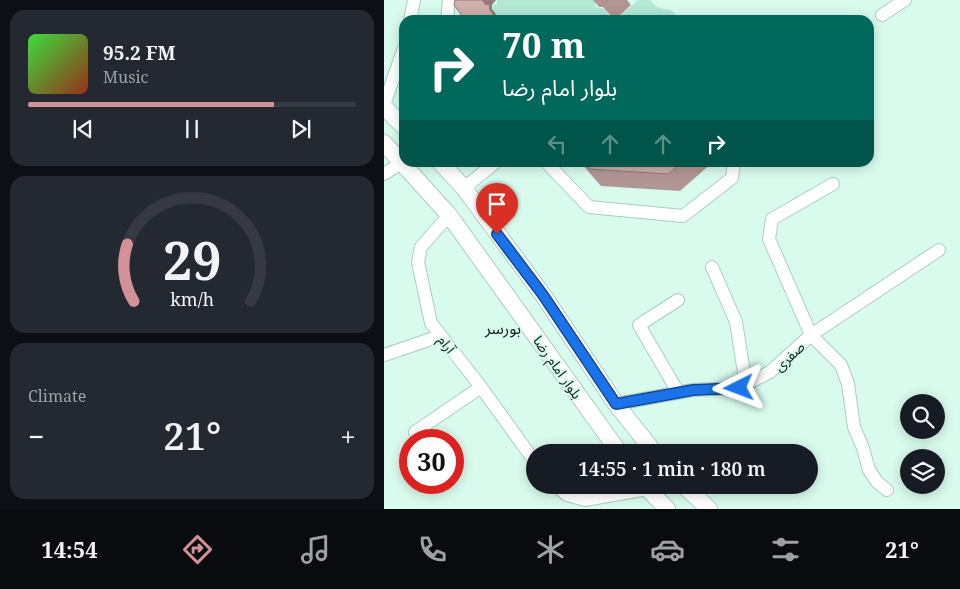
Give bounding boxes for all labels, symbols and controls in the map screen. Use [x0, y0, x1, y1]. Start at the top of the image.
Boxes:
text: 70 m [502, 21, 585, 68]
icon: right [419, 35, 484, 100]
text: 95.2 FM [103, 40, 176, 66]
text: Music [103, 66, 148, 88]
text: بلوار امام رضا [502, 72, 617, 102]
icon: previous [69, 115, 97, 143]
icon: pause [178, 115, 206, 143]
icon: next [287, 115, 315, 143]
icon: left [543, 130, 571, 158]
icon: ahead [596, 130, 624, 158]
icon: ahead [649, 130, 677, 158]
icon: right [702, 130, 730, 158]
pin [476, 183, 518, 234]
icon: arrive [483, 190, 511, 218]
text: 29 [163, 224, 221, 295]
text: km/h [170, 287, 214, 311]
district label: بورسر [484, 317, 521, 339]
street label: آرام [432, 331, 461, 359]
street label: بلوار امام رضا [528, 332, 587, 404]
street label: صفری [769, 337, 809, 375]
position arrow [712, 361, 764, 413]
text: Climate [28, 385, 86, 407]
map controls [900, 394, 945, 494]
button: search [900, 394, 945, 439]
text: 21° [163, 409, 221, 461]
text: − [28, 417, 44, 455]
text: + [340, 417, 356, 455]
speed limit sign: 30 [399, 429, 464, 494]
button: layers [900, 449, 945, 494]
text: 14:55 · 1 min · 180 m [578, 456, 766, 482]
icon: directions [180, 532, 215, 567]
icon: music [298, 532, 333, 567]
icon: phone [415, 532, 450, 567]
icon: climate [533, 532, 568, 567]
icon: car [650, 532, 685, 567]
icon: filters [768, 532, 803, 567]
text: 14:54 [41, 534, 98, 564]
text: 21° [885, 534, 919, 564]

